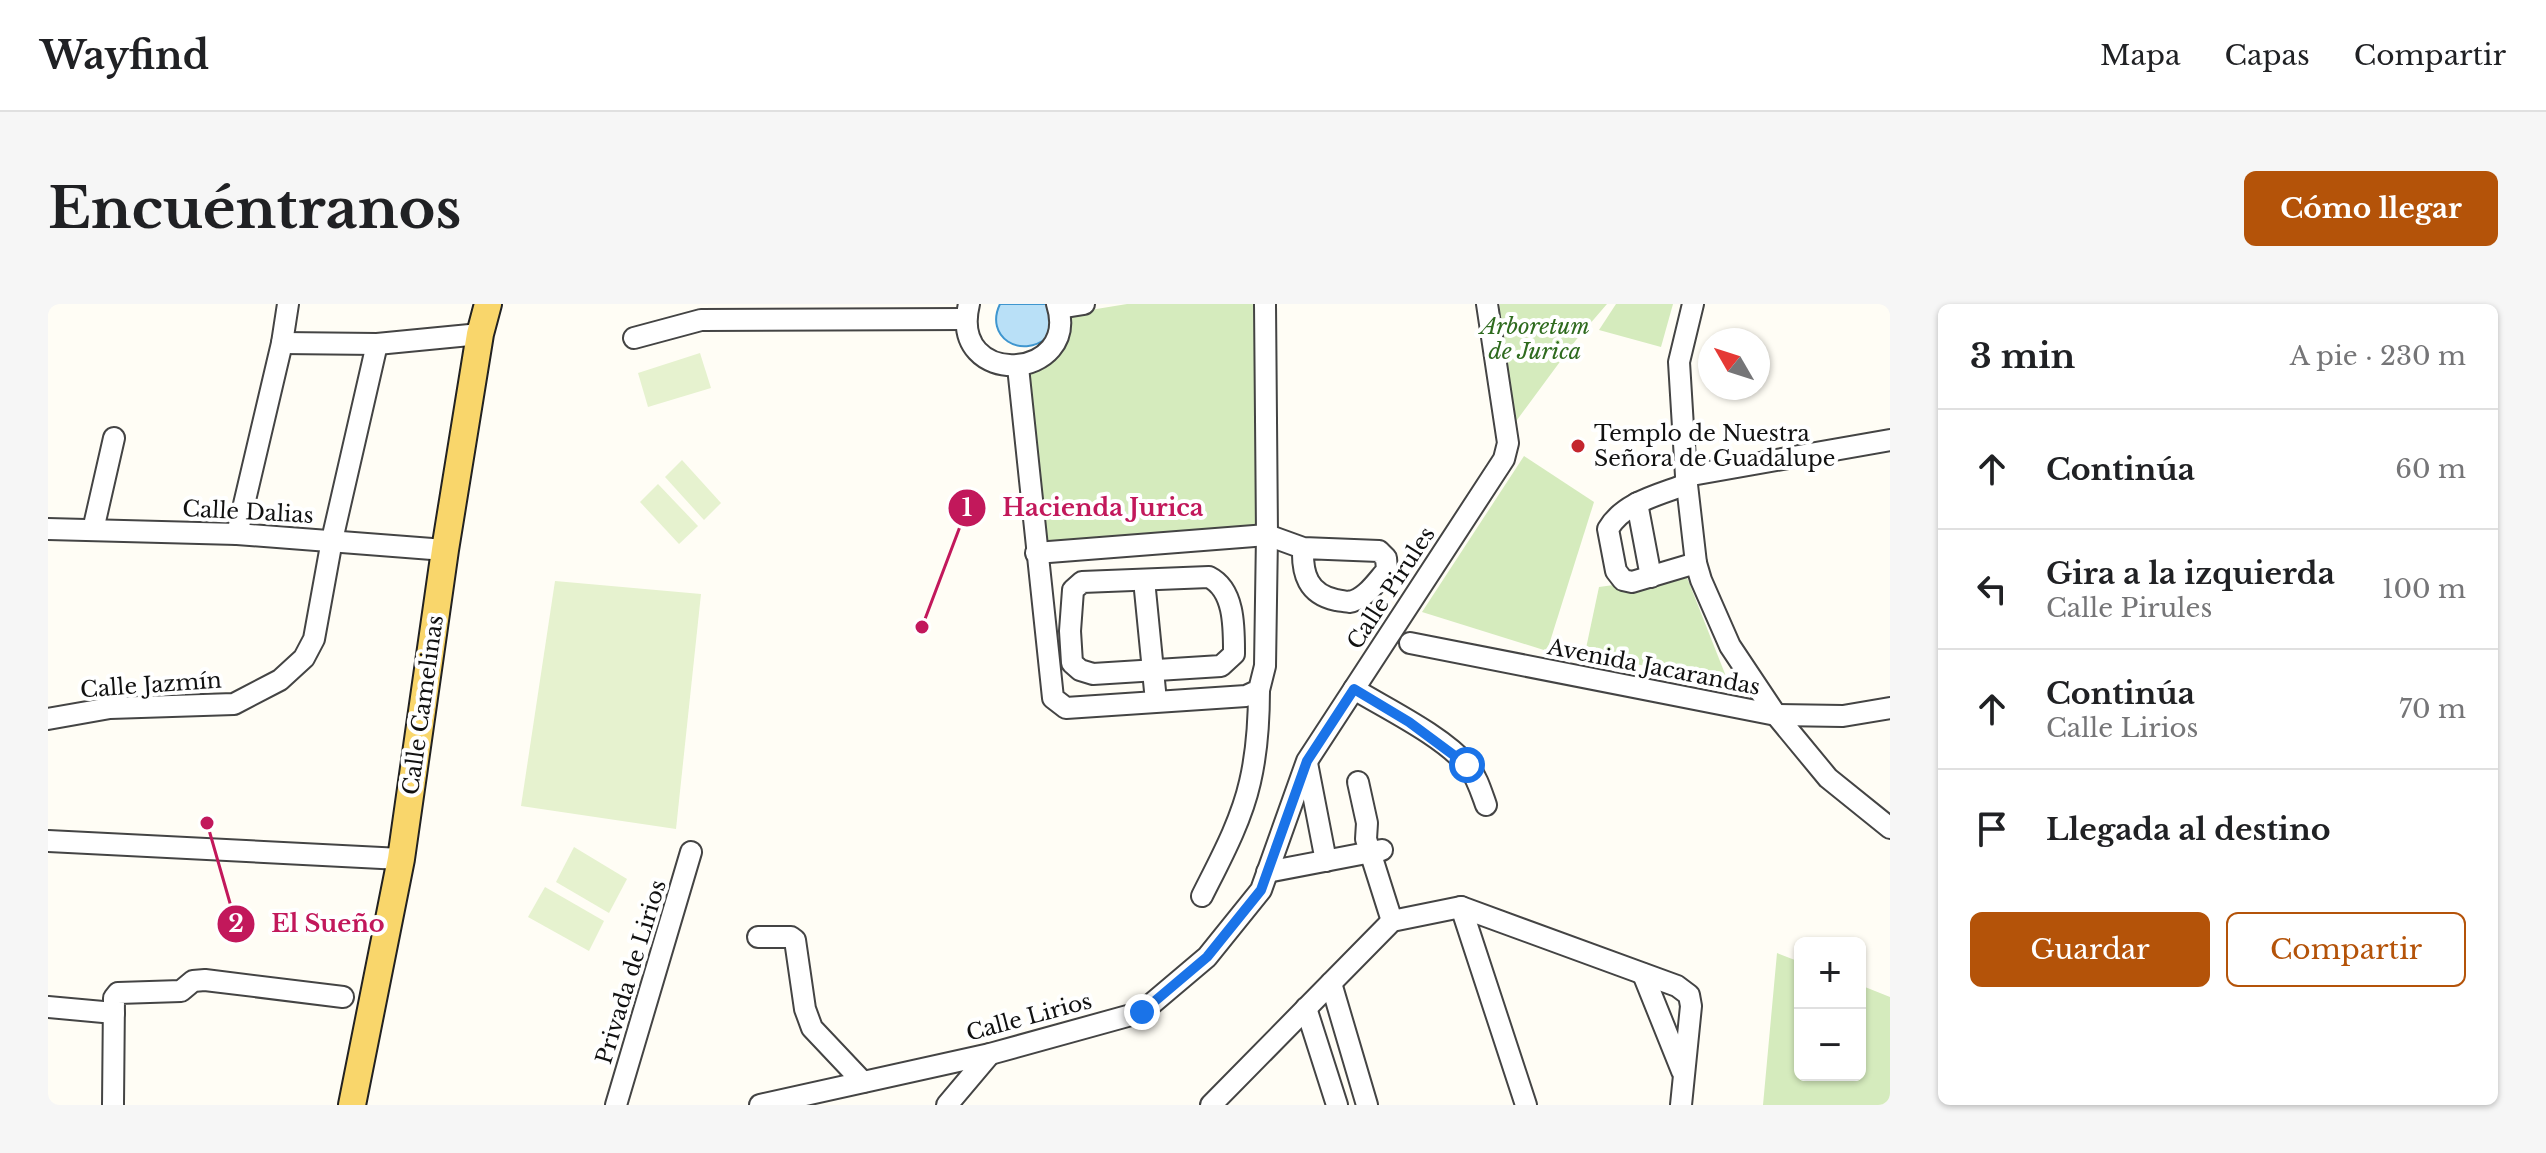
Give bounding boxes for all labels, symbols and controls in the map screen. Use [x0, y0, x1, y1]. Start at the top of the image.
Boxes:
text: Wayfind [40, 32, 209, 79]
text: Mapa [2100, 38, 2181, 73]
text: Capas [2225, 38, 2310, 73]
text: Compartir [2354, 38, 2506, 73]
button: Cómo llegar [2244, 171, 2498, 246]
text: Encuéntranos [48, 174, 461, 243]
park label: Arboretum de Jurica [1477, 313, 1590, 365]
north arrow [1698, 328, 1770, 400]
text: 3 min [1970, 335, 2075, 377]
text: A pie · 230 m [2290, 340, 2466, 372]
place label: Templo de Nuestra Señora de Guadalupe [1594, 420, 1835, 472]
marker: Templo de Nuestra Señora de Guadalupe [1569, 437, 1587, 455]
icon: ahead [1970, 447, 2014, 491]
text: Continúa [2046, 451, 2195, 488]
text: 60 m [2395, 453, 2466, 485]
callout: Hacienda Jurica [947, 484, 1220, 532]
text: 1 [962, 493, 972, 522]
text: Hacienda Jurica [1002, 493, 1204, 522]
street label: Calle Dalias [182, 495, 314, 529]
street label: Calle Pirules [1341, 522, 1441, 654]
text: Gira a la izquierda [2046, 555, 2335, 592]
icon: left [1970, 567, 2014, 611]
text: 100 m [2382, 573, 2466, 605]
text: Calle Pirules [2046, 592, 2212, 624]
street label: Calle Camelinas [397, 613, 449, 797]
street label: Avenida Jacarandas [1544, 633, 1763, 701]
street label: Calle Jazmín [79, 667, 223, 703]
text: Continúa [2046, 675, 2195, 712]
icon: ahead [1970, 687, 2014, 731]
text: 70 m [2399, 693, 2466, 725]
text: Calle Lirios [2046, 712, 2198, 744]
route start [1449, 747, 1485, 783]
icon: arrive [1970, 807, 2014, 851]
text: Llegada al destino [2046, 811, 2331, 848]
street label: Privada de Lirios [590, 877, 672, 1067]
callout: El Sueño [216, 900, 401, 948]
text: 2 [228, 909, 244, 938]
text: El Sueño [271, 909, 385, 938]
button: Guardar [1970, 912, 2210, 987]
button: Compartir [2226, 912, 2466, 987]
map controls [1794, 937, 1866, 1081]
button: + [1794, 937, 1866, 1009]
street label: Calle Lirios [963, 987, 1095, 1047]
route end [1124, 994, 1160, 1030]
button: − [1794, 1009, 1866, 1081]

